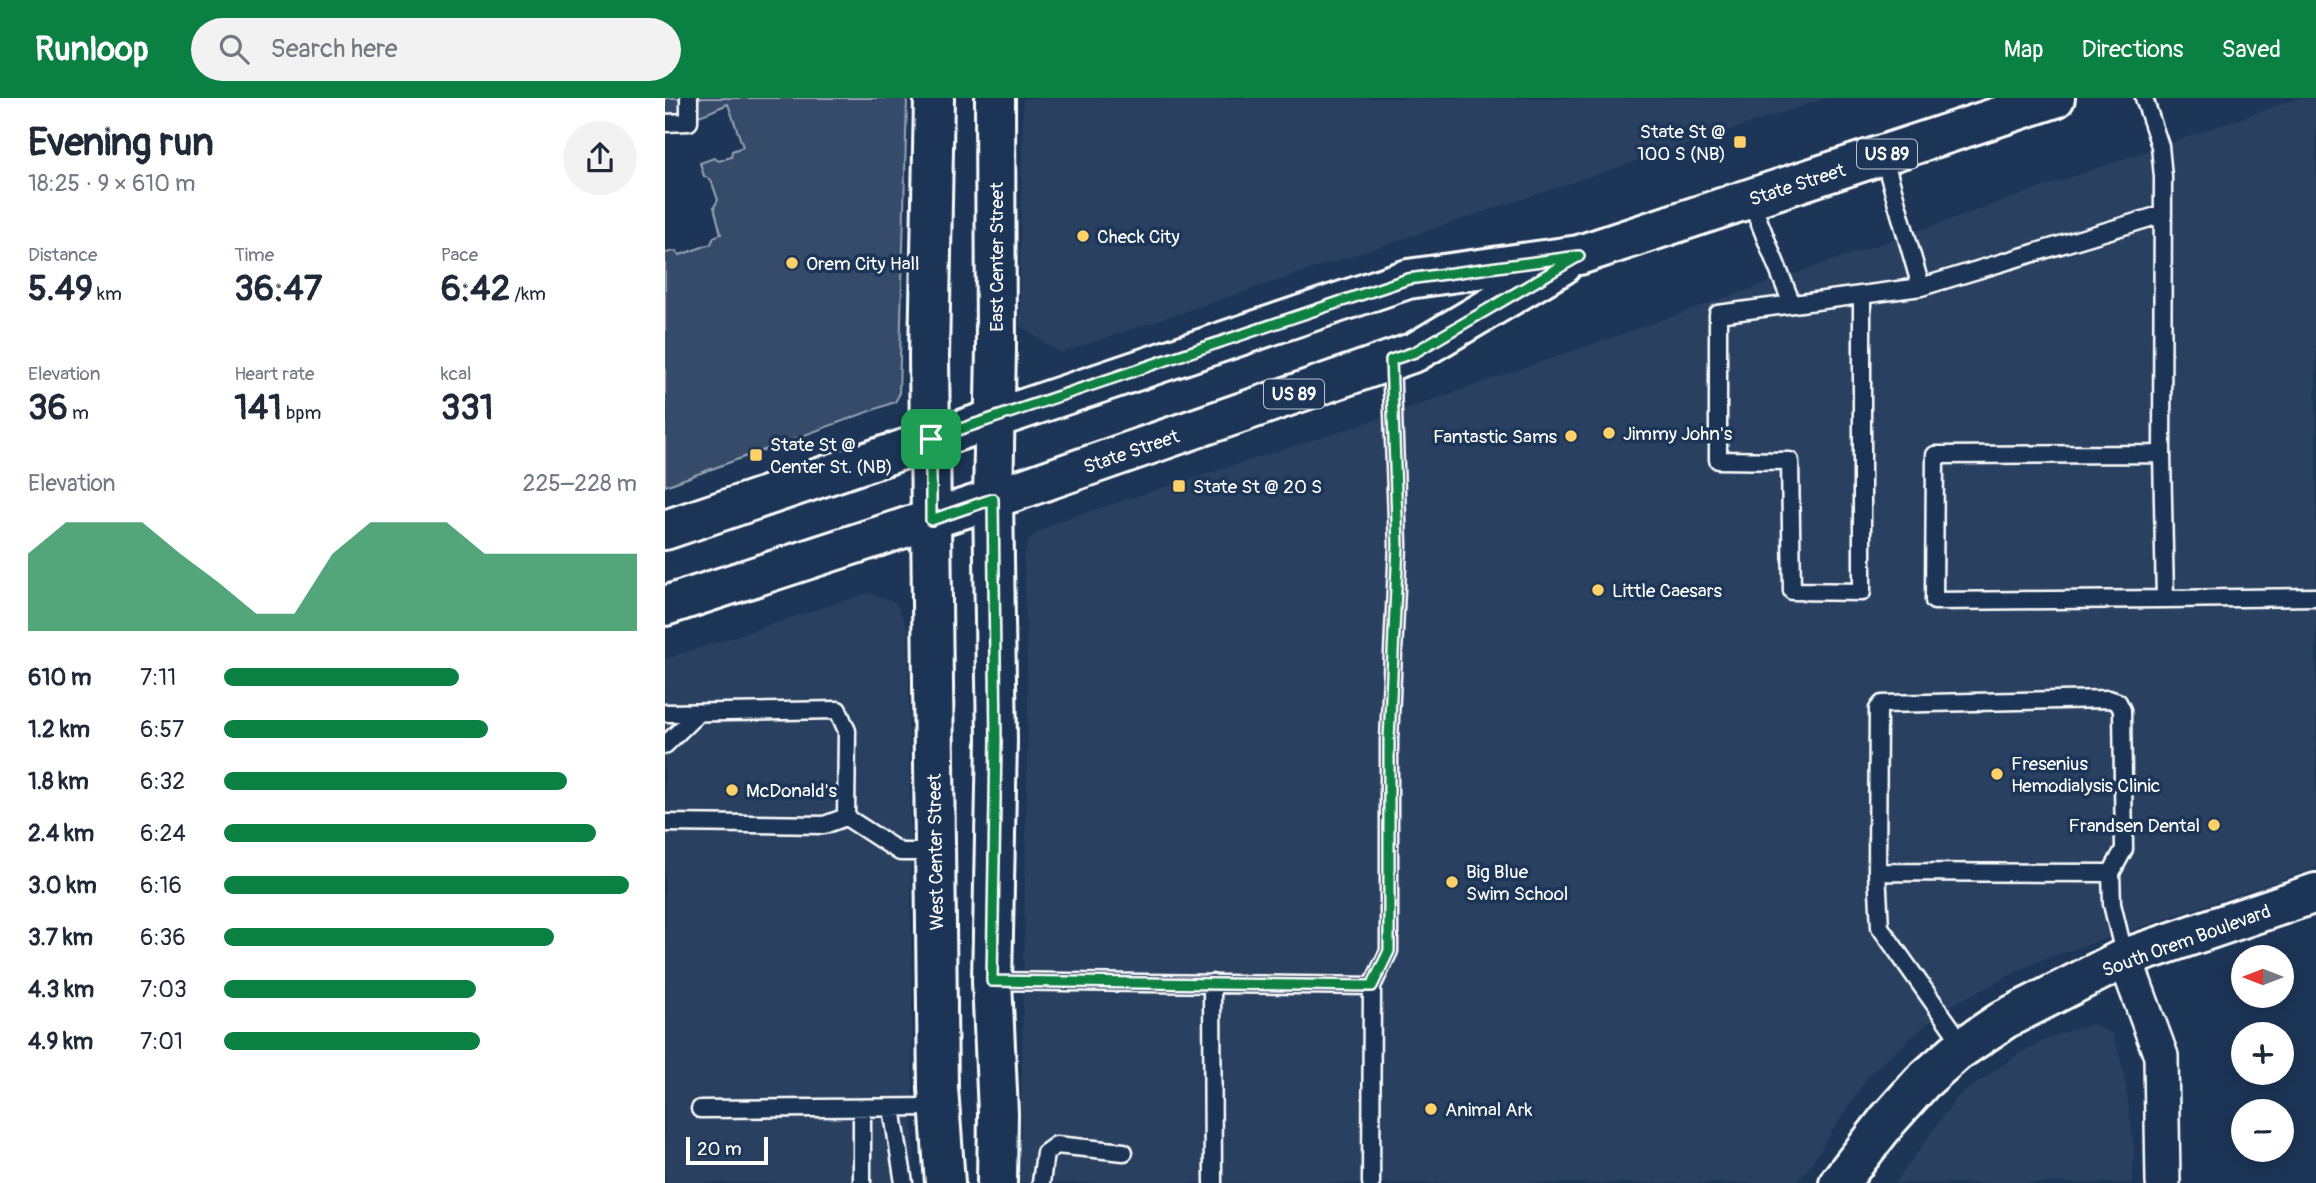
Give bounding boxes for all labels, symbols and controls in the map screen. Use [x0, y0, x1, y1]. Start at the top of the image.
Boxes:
search box [191, 18, 681, 81]
text: Runloop [35, 29, 149, 70]
icon: search [215, 30, 253, 68]
text: Search here [271, 33, 398, 65]
text: Map [2004, 35, 2044, 64]
text: Directions [2082, 35, 2183, 64]
text: Saved [2221, 35, 2281, 64]
text: Evening run [28, 119, 214, 167]
place label: State St @ 100 S (NB) [1637, 120, 1726, 166]
button: share [563, 121, 637, 195]
marker: State St @ 100 S (NB) [1732, 134, 1748, 150]
road number: US 89 [1857, 140, 1917, 168]
street label: State Street [1746, 158, 1849, 212]
text: 18:25 · 9 × 610 m [28, 169, 195, 198]
street label: East Center Street [985, 182, 1009, 332]
place label: Check City [1097, 225, 1180, 249]
marker: Check City [1075, 228, 1091, 244]
text: Distance [28, 243, 97, 267]
text: Time [234, 243, 274, 267]
text: Pace [441, 243, 478, 267]
place label: Orem City Hall [806, 252, 920, 276]
marker: Orem City Hall [784, 255, 800, 271]
text: 5.49 [28, 267, 93, 311]
text: 36:47 [234, 267, 322, 311]
text: 6:42 [441, 267, 510, 311]
text: km [93, 282, 122, 306]
text: /km [510, 282, 546, 306]
text: Elevation [28, 362, 100, 386]
text: Heart rate [234, 362, 314, 386]
text: kcal [441, 362, 472, 386]
road number: US 89 [1264, 380, 1324, 408]
text: 36 [28, 386, 68, 430]
text: 141 [234, 386, 282, 430]
text: 331 [441, 386, 493, 430]
text: m [68, 401, 89, 425]
text: bpm [282, 401, 321, 425]
pin [901, 409, 961, 469]
icon: arrive [912, 420, 950, 458]
place label: Jimmy John's [1623, 422, 1733, 446]
street label: State Street [1080, 424, 1183, 480]
place label: Fantastic Sams [1433, 425, 1558, 449]
marker: Jimmy John's [1601, 425, 1617, 441]
marker: Fantastic Sams [1563, 428, 1579, 444]
place label: State St @ Center St. (NB) [770, 433, 893, 479]
marker: State St @ Center St. (NB) [748, 447, 764, 463]
text: Elevation [28, 469, 116, 498]
text: 225–228 m [523, 469, 637, 498]
place label: State St @ 20 S [1193, 475, 1322, 499]
marker: State St @ 20 S [1171, 478, 1187, 494]
place label: Little Caesars [1612, 579, 1722, 603]
marker: Little Caesars [1590, 582, 1606, 598]
text: 610 m [28, 663, 92, 692]
text: 7:11 [140, 663, 176, 692]
text: 1.2 km [28, 715, 90, 744]
text: 6:57 [140, 715, 184, 744]
place label: Fresenius Hemodialysis Clinic [2011, 752, 2161, 798]
marker: Fresenius Hemodialysis Clinic [1989, 766, 2005, 782]
text: 1.8 km [28, 767, 89, 796]
text: 6:32 [140, 767, 185, 796]
street label: West Center Street [923, 773, 949, 930]
place label: McDonald's [746, 779, 837, 803]
marker: McDonald's [724, 782, 740, 798]
place label: Frandsen Dental [2069, 814, 2200, 838]
marker: Frandsen Dental [2206, 817, 2222, 833]
text: 2.4 km [28, 819, 94, 848]
text: 6:24 [140, 819, 186, 848]
place label: Big Blue Swim School [1466, 860, 1568, 906]
text: 3.0 km [28, 871, 97, 900]
text: 6:16 [140, 871, 182, 900]
marker: Big Blue Swim School [1444, 874, 1460, 890]
street label: South Orem Boulevard [2099, 899, 2274, 983]
text: 3.7 km [28, 923, 93, 952]
text: 6:36 [140, 923, 186, 952]
north arrow [2231, 945, 2294, 1008]
map controls [2231, 945, 2294, 1162]
text: 4.3 km [28, 975, 94, 1004]
text: 7:03 [140, 975, 187, 1004]
button: + [2231, 1022, 2294, 1085]
text: 4.9 km [28, 1027, 93, 1056]
text: 7:01 [140, 1027, 183, 1056]
place label: Animal Ark [1445, 1098, 1532, 1122]
button: − [2231, 1099, 2294, 1162]
marker: Animal Ark [1423, 1101, 1439, 1117]
scale bar [686, 1134, 768, 1166]
text: 20 m [697, 1137, 742, 1161]

